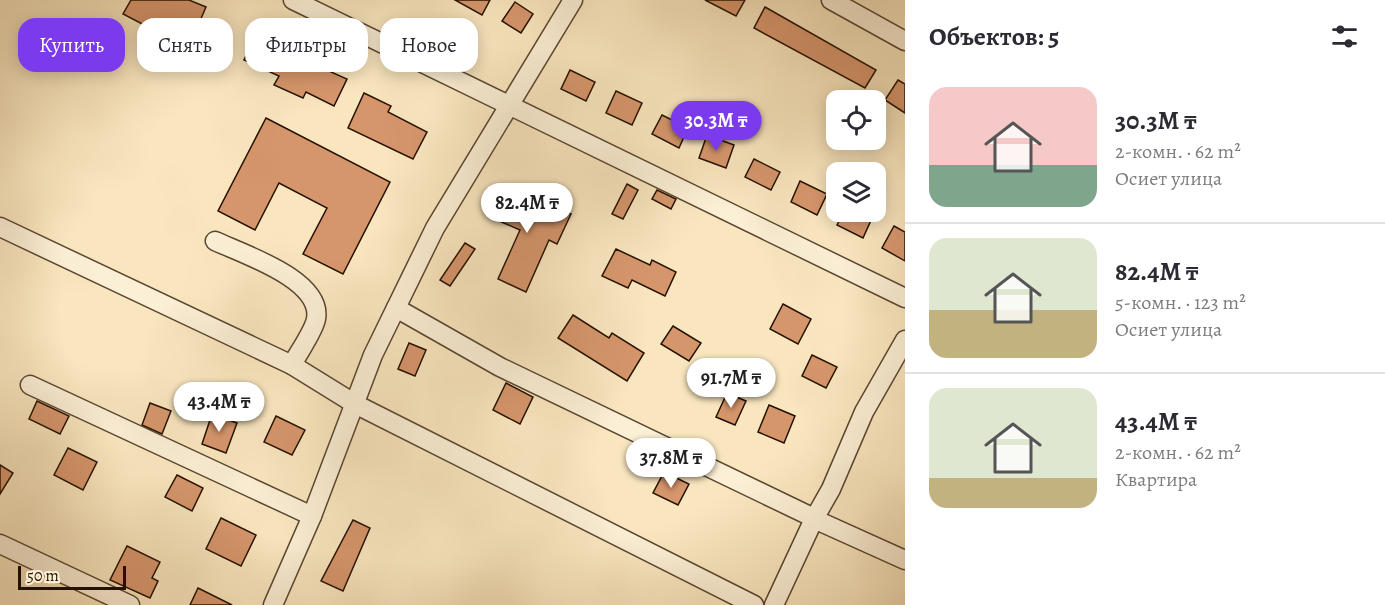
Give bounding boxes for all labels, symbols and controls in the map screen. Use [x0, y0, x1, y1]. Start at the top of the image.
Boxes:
chip: Купить [18, 18, 125, 72]
chip: Снять [137, 18, 233, 72]
chip: Фильтры [245, 18, 368, 72]
chip: Новое [380, 18, 478, 72]
text: Объектов: 5 [929, 19, 1059, 54]
icon: filters [1328, 20, 1361, 53]
map controls [826, 90, 886, 222]
button: locate [826, 90, 886, 150]
pin: 30.3M ₸ [661, 101, 771, 152]
text: 30.3M ₸ [1115, 103, 1197, 138]
text: 30.3M ₸ [685, 107, 747, 134]
icon: home [977, 111, 1049, 183]
text: 2-комн. · 62 m² [1115, 138, 1241, 165]
button: layers [826, 162, 886, 222]
text: Осиет улица [1115, 165, 1222, 192]
pin: 82.4M ₸ [472, 183, 582, 234]
text: 82.4M ₸ [495, 189, 559, 216]
text: 82.4M ₸ [1115, 254, 1199, 289]
icon: home [977, 262, 1049, 334]
text: 5-комн. · 123 m² [1115, 289, 1246, 316]
text: Осиет улица [1115, 316, 1222, 343]
pin: 91.7M ₸ [676, 358, 786, 409]
text: 91.7M ₸ [701, 364, 761, 391]
pin: 43.4M ₸ [164, 382, 274, 433]
text: 43.4M ₸ [188, 388, 250, 415]
text: 43.4M ₸ [1115, 404, 1197, 439]
icon: home [977, 412, 1049, 484]
pin: 37.8M ₸ [616, 438, 726, 489]
text: 2-комн. · 62 m² [1115, 439, 1241, 466]
text: 37.8M ₸ [640, 444, 702, 471]
text: Квартира [1115, 466, 1197, 493]
scale bar [18, 563, 126, 590]
text: 50 m [27, 565, 59, 587]

